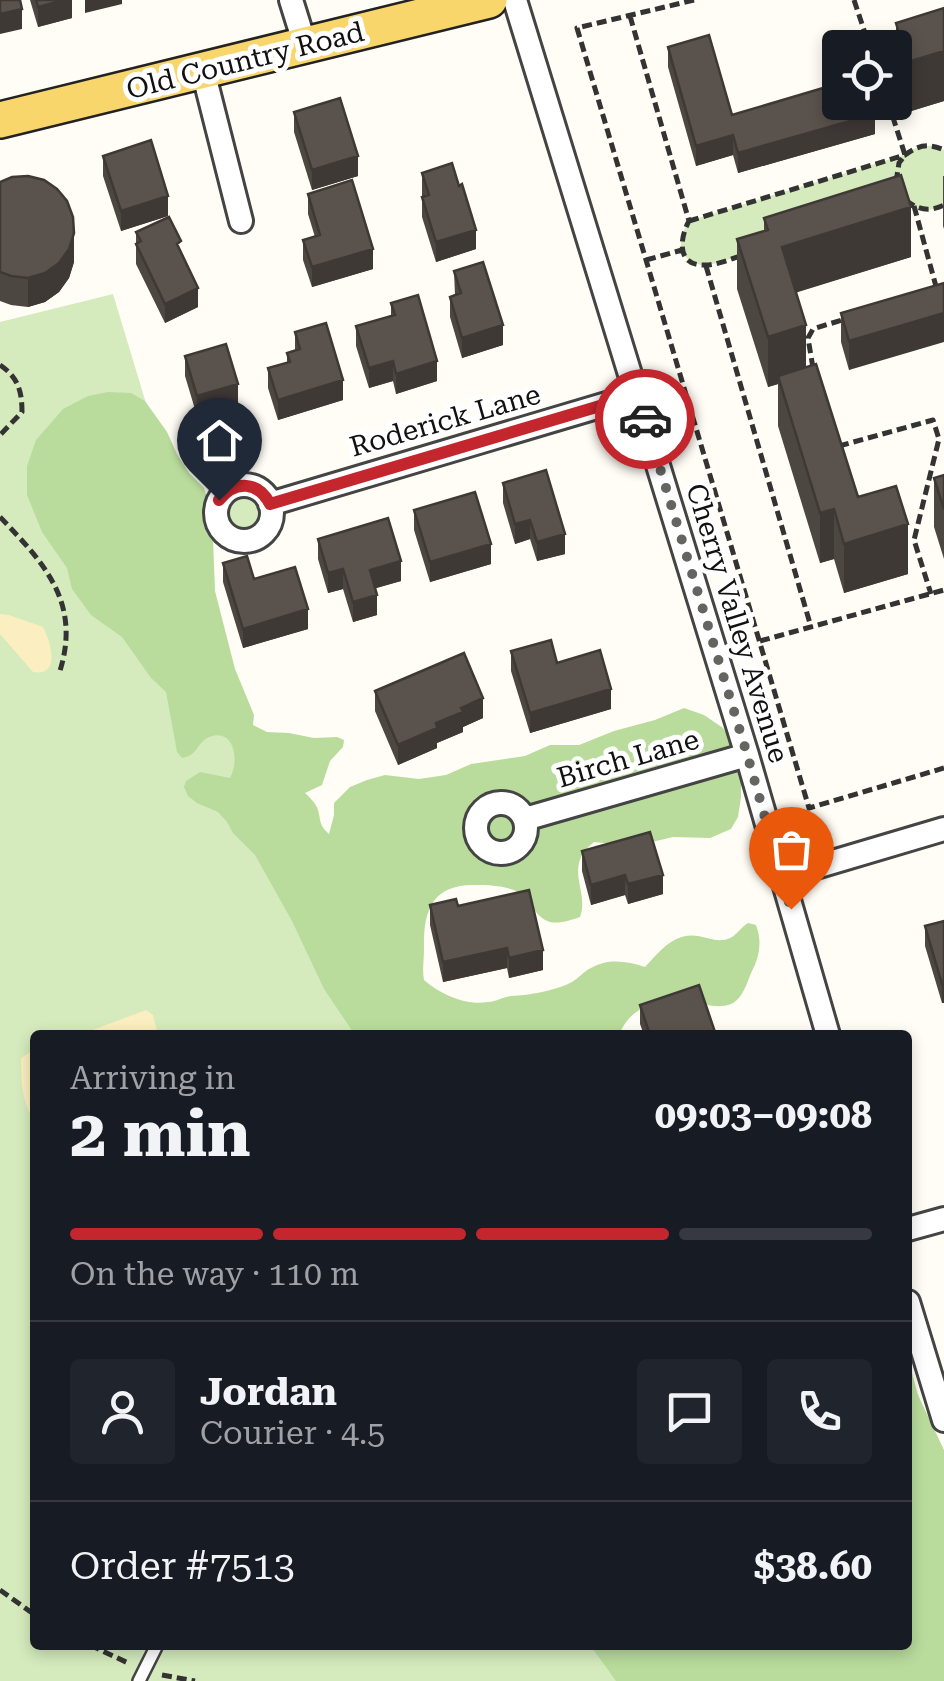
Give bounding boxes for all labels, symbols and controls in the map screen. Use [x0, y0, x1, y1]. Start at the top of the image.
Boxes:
street label: Old Country Road [123, 15, 367, 106]
map controls [822, 30, 912, 120]
button: locate [822, 30, 912, 120]
courier [595, 369, 695, 469]
street label: Roderick Lane [346, 378, 544, 463]
icon: car [618, 392, 673, 447]
pin [177, 398, 262, 501]
icon: home [192, 413, 247, 468]
street label: Cherry Valley Avenue [679, 480, 796, 767]
street label: Birch Lane [553, 723, 703, 794]
pin [749, 807, 834, 910]
icon: bag [764, 822, 819, 877]
text: Arriving in [70, 1059, 235, 1097]
text: 09:03–09:08 [655, 1093, 872, 1137]
text: 2 min [70, 1096, 251, 1172]
text: On the way · 110 m [70, 1255, 359, 1293]
button: person [70, 1359, 175, 1464]
button: chat [637, 1359, 742, 1464]
button: phone [767, 1359, 872, 1464]
text: Jordan [200, 1370, 337, 1414]
text: Courier · 4.5 [200, 1414, 385, 1452]
text: Order #7513 [70, 1544, 295, 1588]
text: $38.60 [754, 1544, 872, 1588]

